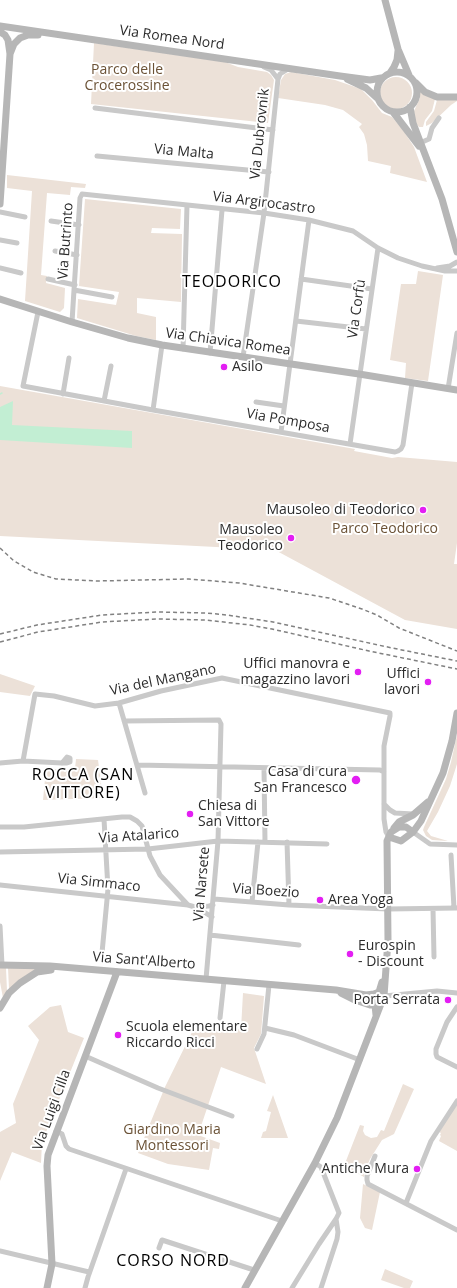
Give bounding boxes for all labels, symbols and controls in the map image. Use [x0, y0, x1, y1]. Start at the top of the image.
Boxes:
street label: Via Romea Nord [118, 22, 226, 54]
park label: Parco delle Crocerossine [85, 62, 169, 94]
street label: Via Dubrovnik [247, 88, 273, 180]
street label: Via Malta [153, 141, 215, 163]
street label: Via Argirocastro [212, 188, 316, 218]
street label: Via Butrinto [55, 202, 77, 280]
district label: TEODORICO [182, 272, 282, 292]
street label: Via Corfù [345, 278, 369, 340]
street label: Via Chiavica Romea [164, 325, 292, 359]
place label: Asilo [232, 359, 263, 375]
marker: Asilo [219, 362, 229, 372]
street label: Via Pomposa [245, 405, 331, 437]
place label: Mausoleo di Teodorico [266, 502, 415, 518]
marker: Mausoleo di Teodorico [418, 505, 428, 515]
park label: Parco Teodorico [332, 521, 438, 537]
place label: Mausoleo Teodorico [218, 522, 283, 554]
marker: Mausoleo Teodorico [286, 533, 296, 543]
place label: Uffici manovra e magazzino lavori [241, 656, 350, 688]
street label: Via del Mangano [108, 661, 218, 699]
place label: Uffici lavori [384, 666, 420, 698]
marker: Uffici manovra e magazzino lavori [353, 667, 363, 677]
marker: Uffici lavori [423, 677, 433, 687]
place label: Casa di cura San Francesco [254, 764, 347, 796]
district label: ROCCA (SAN VITTORE) [32, 765, 134, 803]
marker: Casa di cura San Francesco [350, 774, 362, 786]
place label: Chiesa di San Vittore [198, 798, 270, 830]
marker: Chiesa di San Vittore [185, 809, 195, 819]
street label: Via Atalarico [98, 825, 180, 847]
street label: Via Narsete [190, 846, 214, 922]
street label: Via Simmaco [57, 870, 141, 896]
street label: Via Boezio [232, 880, 300, 902]
place label: Area Yoga [328, 892, 393, 908]
marker: Area Yoga [315, 895, 325, 905]
place label: Eurospin - Discount [358, 938, 424, 970]
street label: Via Sant'Alberto [92, 949, 196, 973]
marker: Eurospin - Discount [345, 949, 355, 959]
place label: Porta Serrata [353, 992, 440, 1008]
marker: Porta Serrata [443, 995, 453, 1005]
place label: Scuola elementare Riccardo Ricci [126, 1019, 247, 1052]
marker: Scuola elementare Riccardo Ricci [113, 1030, 123, 1040]
street label: Via Luigi Cilla [30, 1067, 74, 1153]
park label: Giardino Maria Montessori [123, 1122, 221, 1154]
place label: Antiche Mura [322, 1161, 409, 1177]
marker: Antiche Mura [412, 1164, 422, 1174]
district label: CORSO NORD [116, 1251, 230, 1271]

